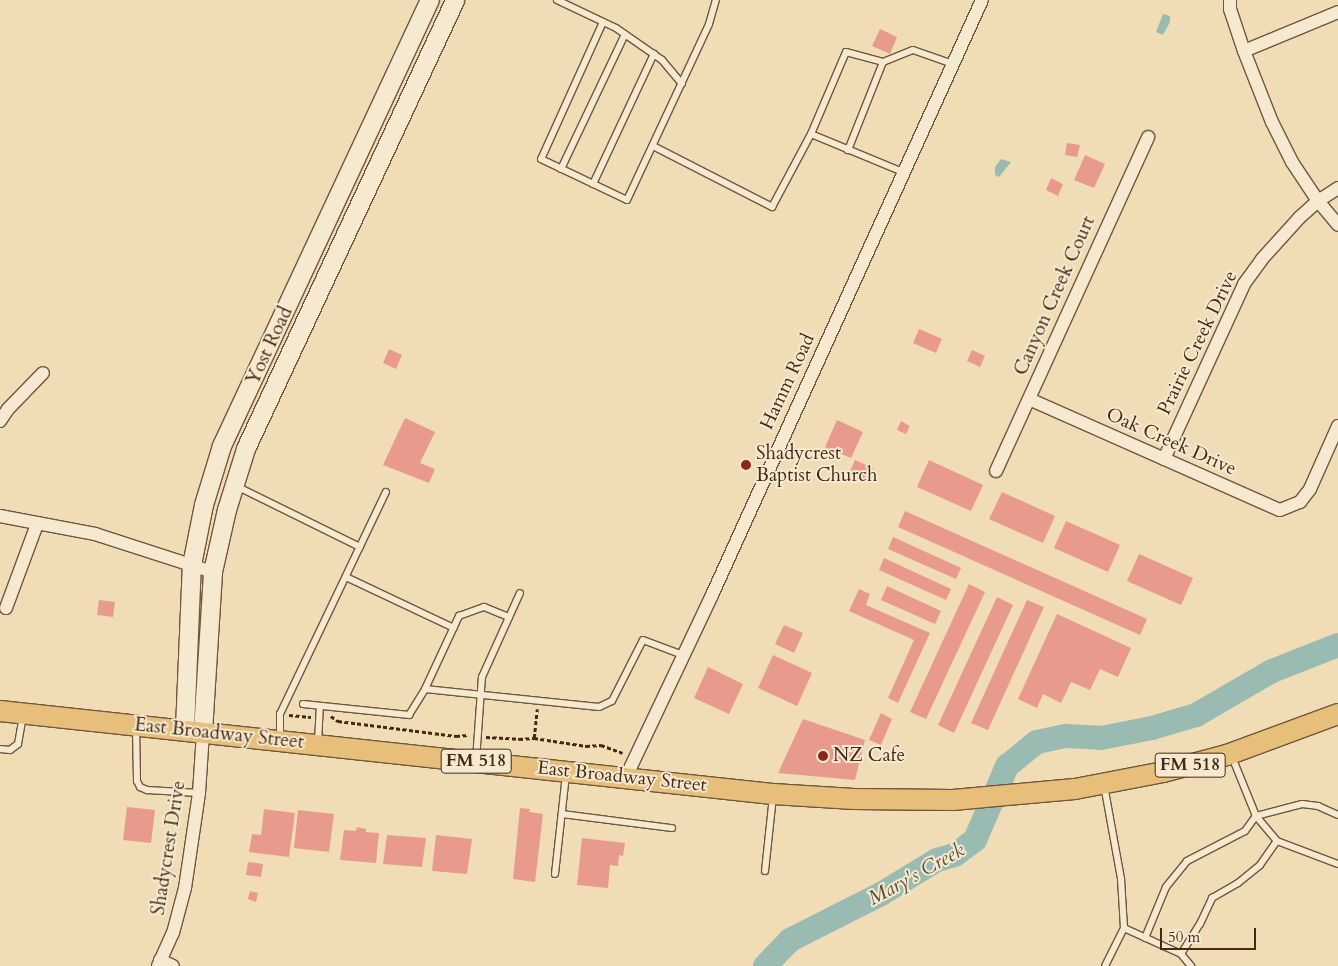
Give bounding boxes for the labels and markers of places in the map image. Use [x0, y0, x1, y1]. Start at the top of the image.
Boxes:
place label: Shadycrest Baptist Church [756, 443, 877, 487]
marker: Shadycrest Baptist Church [740, 459, 752, 471]
place label: NZ Cafe [833, 745, 905, 767]
marker: NZ Cafe [817, 750, 829, 762]

